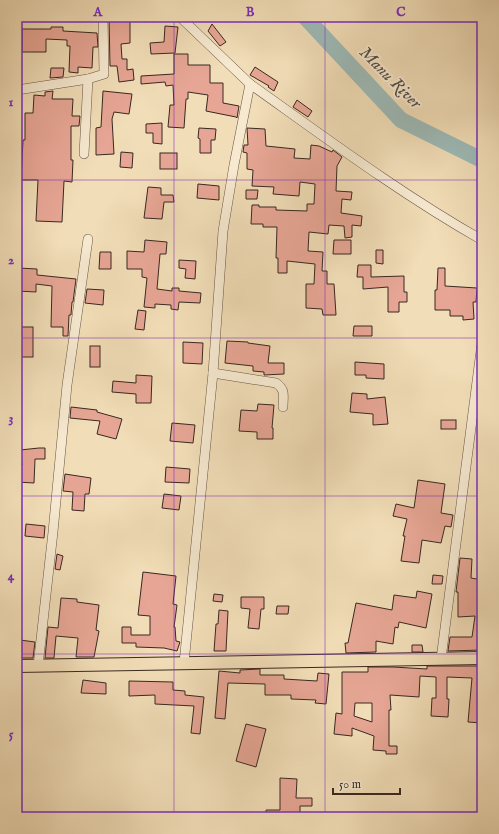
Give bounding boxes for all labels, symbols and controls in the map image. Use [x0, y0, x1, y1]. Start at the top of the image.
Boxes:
text: A [93, 4, 104, 21]
text: B [246, 4, 255, 21]
text: C [396, 4, 406, 21]
water label: Manu River [354, 42, 426, 114]
text: 1 [9, 94, 14, 111]
text: 2 [8, 252, 14, 269]
text: 3 [9, 410, 14, 427]
text: 4 [8, 568, 15, 585]
text: 5 [9, 726, 14, 743]
scale bar [333, 770, 400, 796]
text: 50 m [339, 777, 361, 792]

